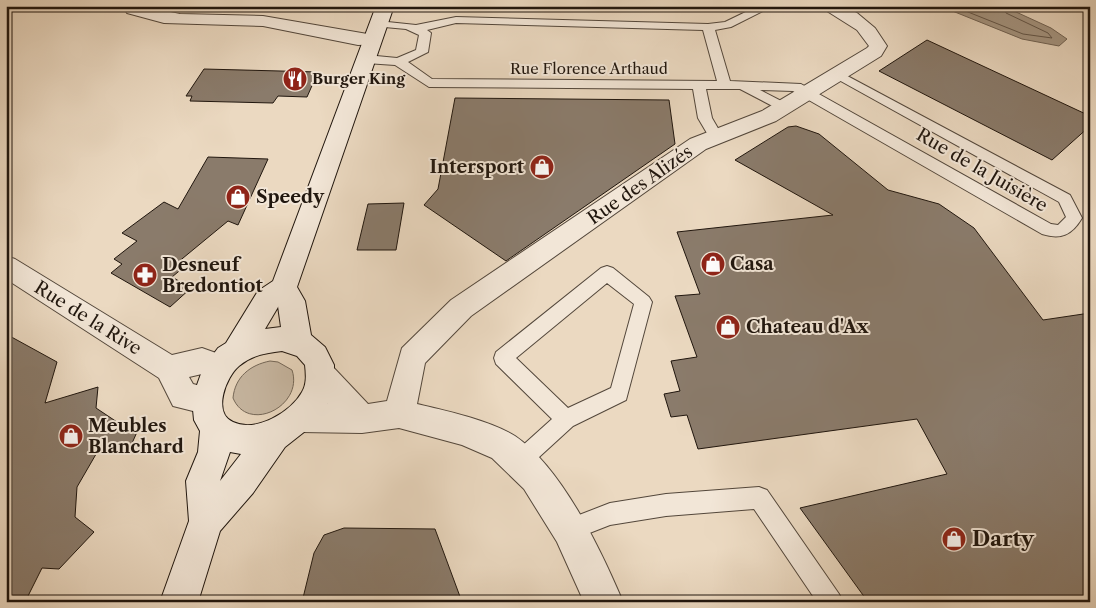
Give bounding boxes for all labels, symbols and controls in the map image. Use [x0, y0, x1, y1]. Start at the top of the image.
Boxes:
street label: Rue Florence Arthaud [510, 59, 668, 78]
restaurant icon: Burger King [282, 66, 308, 92]
place label: Burger King [312, 69, 405, 88]
street label: Rue de la Juisière [912, 123, 1052, 217]
street label: Rue des Alizés [583, 141, 697, 229]
shop icon: Intersport [529, 154, 555, 180]
place label: Intersport [429, 156, 525, 178]
shop icon: Speedy [225, 184, 251, 210]
place label: Speedy [256, 186, 325, 208]
shop icon: Casa [700, 251, 726, 277]
place label: Casa [730, 253, 774, 275]
place label: Desneuf Bredontiot [162, 254, 264, 297]
pharmacy icon: Desneuf Bredontiot [132, 262, 158, 288]
street label: Rue de la Rive [30, 276, 146, 360]
shop icon: Chateau d'Ax [715, 314, 741, 340]
place label: Chateau d'Ax [746, 316, 869, 338]
place label: Meubles Blanchard [88, 415, 184, 458]
shop icon: Meubles Blanchard [58, 423, 84, 449]
shop icon: Darty [941, 526, 967, 552]
place label: Darty [972, 526, 1035, 551]

